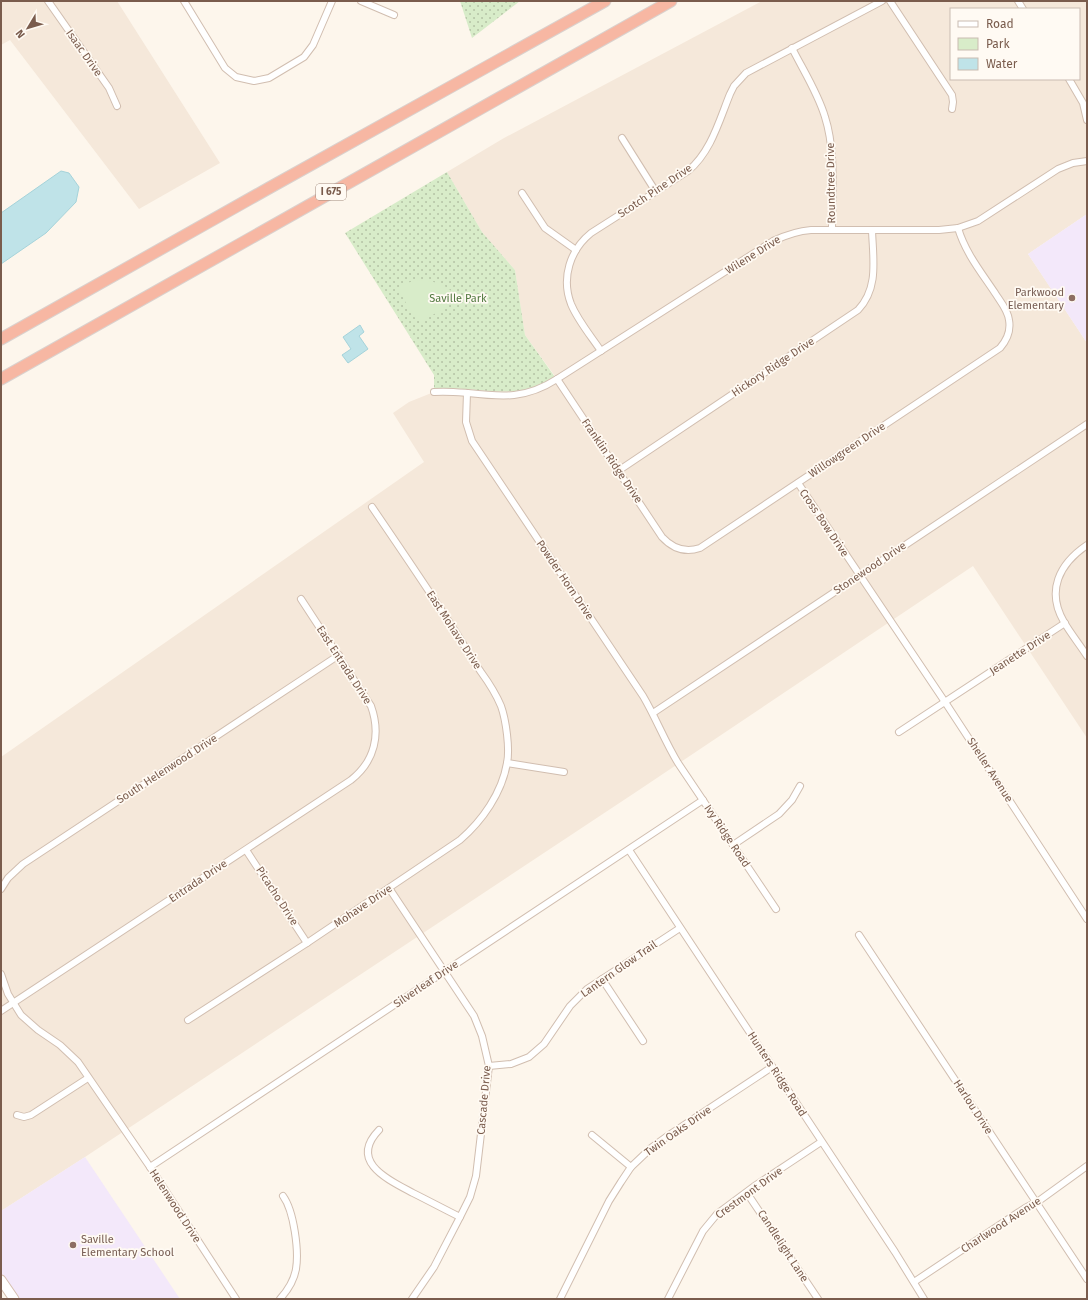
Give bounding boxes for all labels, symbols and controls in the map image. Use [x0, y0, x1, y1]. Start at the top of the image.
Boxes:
north arrow [8, 8, 48, 48]
legend [950, 8, 1080, 80]
text: Road [986, 17, 1014, 31]
text: N [13, 27, 28, 41]
street label: Isaac Drive [63, 27, 105, 79]
text: Park [986, 37, 1010, 51]
text: Water [986, 57, 1018, 71]
street label: Roundtree Drive [824, 142, 838, 224]
street label: Scotch Pine Drive [615, 161, 695, 221]
road number: I 675 [316, 184, 346, 200]
street label: Wilene Drive [723, 233, 783, 277]
place label: Parkwood Elementary [1008, 286, 1065, 312]
park label: Saville Park [429, 292, 487, 305]
marker: Parkwood Elementary [1067, 293, 1077, 303]
street label: Hickory Ridge Drive [729, 334, 817, 400]
street label: Franklin Ridge Drive [579, 416, 645, 506]
street label: Willowgreen Drive [806, 420, 888, 480]
street label: Cross Bow Drive [796, 487, 852, 559]
street label: Powder Horn Drive [533, 538, 597, 622]
street label: Stonewood Drive [831, 539, 909, 597]
street label: East Mohave Drive [424, 588, 484, 672]
street label: East Entrada Drive [314, 623, 374, 707]
street label: Jeanette Drive [987, 628, 1053, 678]
street label: South Helenwood Drive [114, 732, 220, 806]
street label: Sheller Avenue [964, 735, 1016, 805]
street label: Ivy Ridge Road [701, 802, 753, 870]
street label: Entrada Drive [166, 857, 230, 905]
street label: Picacho Drive [253, 864, 301, 928]
street label: Mohave Drive [331, 882, 395, 930]
street label: Lantern Glow Trail [578, 938, 660, 1000]
street label: Silverleaf Drive [391, 958, 461, 1010]
street label: Hunters Ridge Road [745, 1029, 809, 1119]
street label: Cascade Drive [474, 1065, 494, 1135]
street label: Harlou Drive [951, 1077, 995, 1137]
street label: Twin Oaks Drive [642, 1103, 714, 1159]
street label: Crestmont Drive [713, 1164, 785, 1222]
street label: Helenwood Drive [146, 1167, 204, 1245]
street label: Charlwood Avenue [959, 1194, 1043, 1256]
street label: Candlelight Lane [755, 1207, 811, 1285]
place label: Saville Elementary School [81, 1233, 174, 1259]
marker: Saville Elementary School [68, 1240, 78, 1250]

